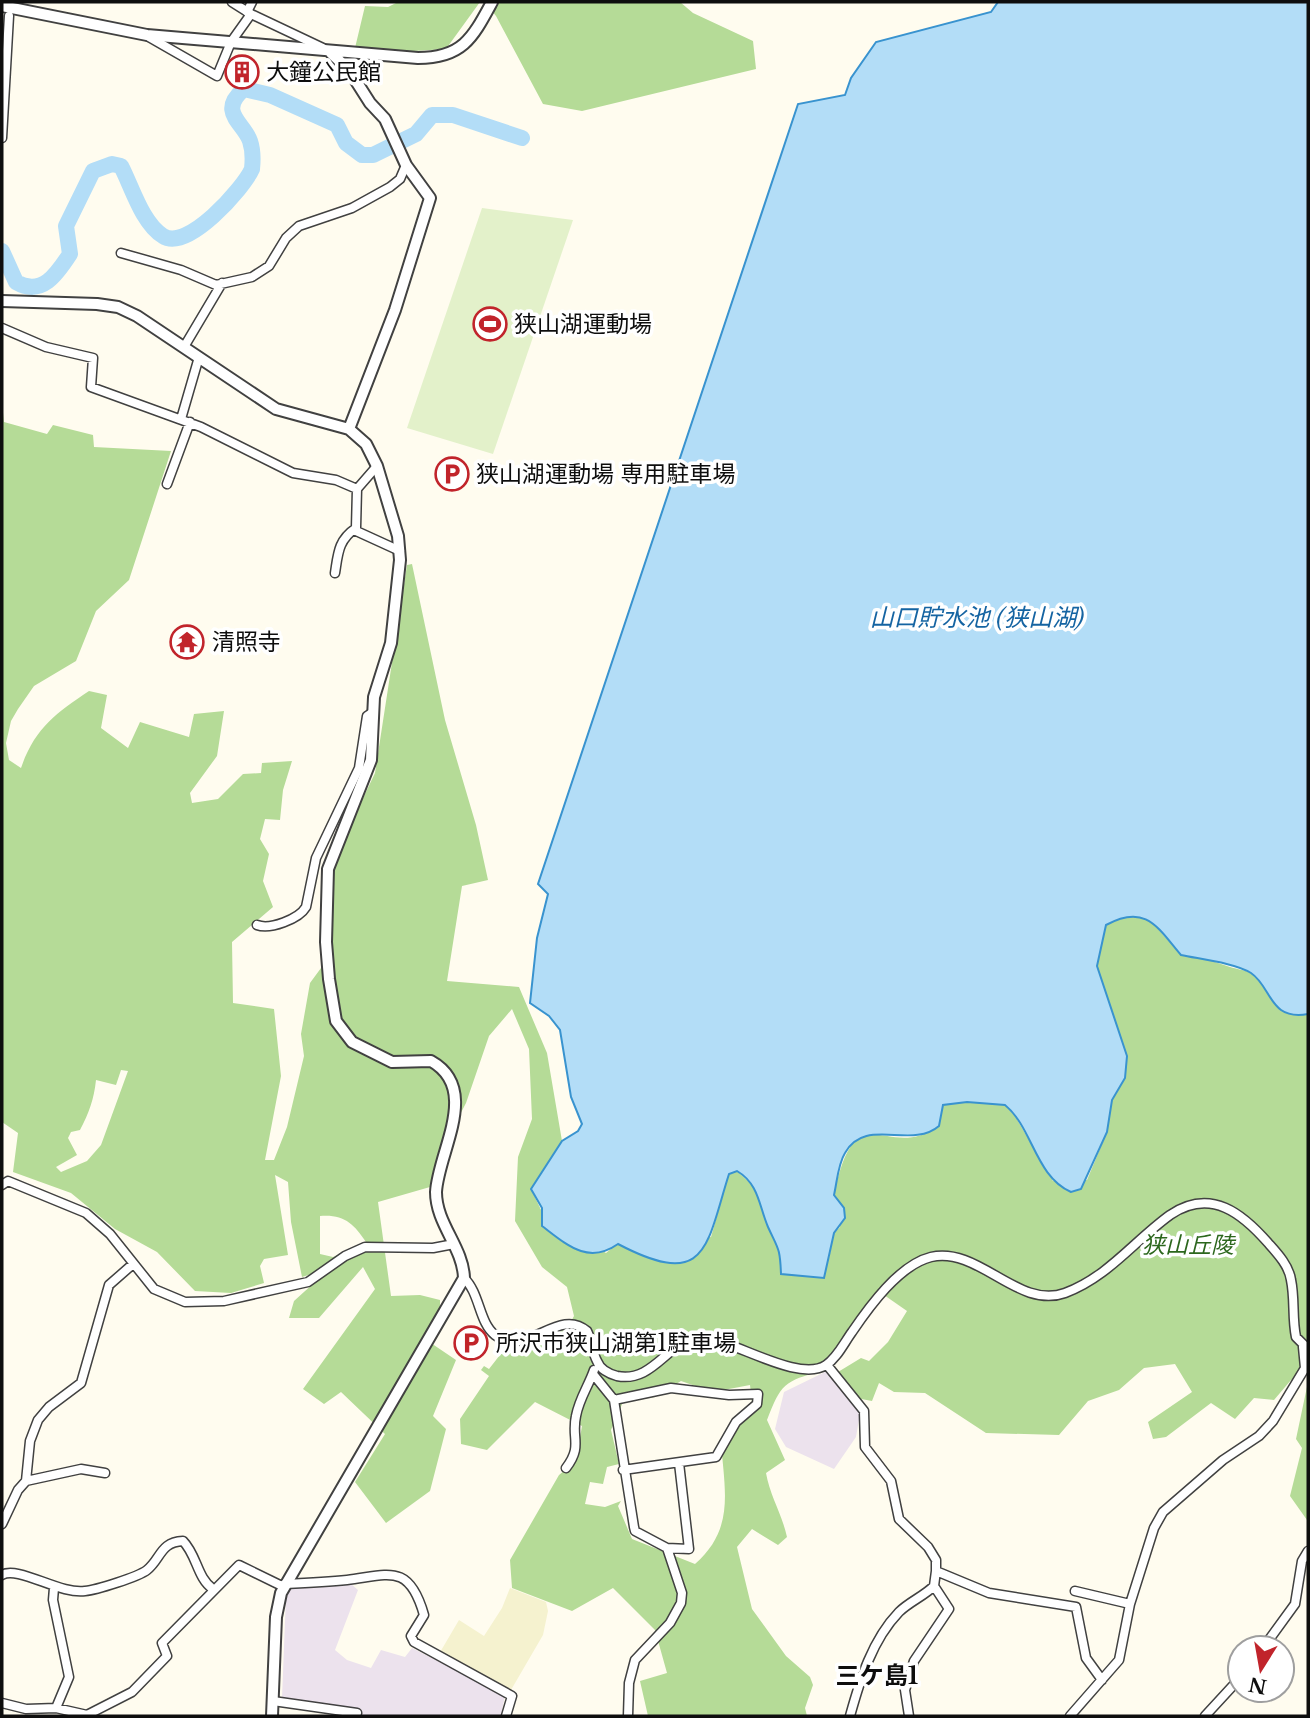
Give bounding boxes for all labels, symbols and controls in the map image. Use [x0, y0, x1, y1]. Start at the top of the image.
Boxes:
building icon: 大鐘公民館 [223, 53, 261, 91]
place label: 大鐘公民館 [266, 58, 381, 86]
sports icon: 狭山湖運動場 [471, 305, 509, 343]
place label: 狭山湖運動場 [514, 310, 652, 338]
parking icon: 狭山湖運動場 専用駐車場 [433, 455, 471, 493]
place label: 狭山湖運動場 専用駐車場 [476, 460, 736, 488]
water label: 山口貯水池 (狭山湖) [870, 603, 1084, 632]
temple icon: 清照寺 [168, 623, 206, 661]
place label: 清照寺 [212, 628, 281, 656]
park label: 狭山丘陵 [1142, 1231, 1237, 1259]
parking icon: 所沢市狭山湖第1駐車場 [452, 1324, 490, 1362]
place label: 所沢市狭山湖第1駐車場 [496, 1329, 736, 1357]
north arrow [1226, 1634, 1296, 1704]
district label: 三ケ島1 [836, 1661, 918, 1690]
text: N [1247, 1672, 1269, 1698]

